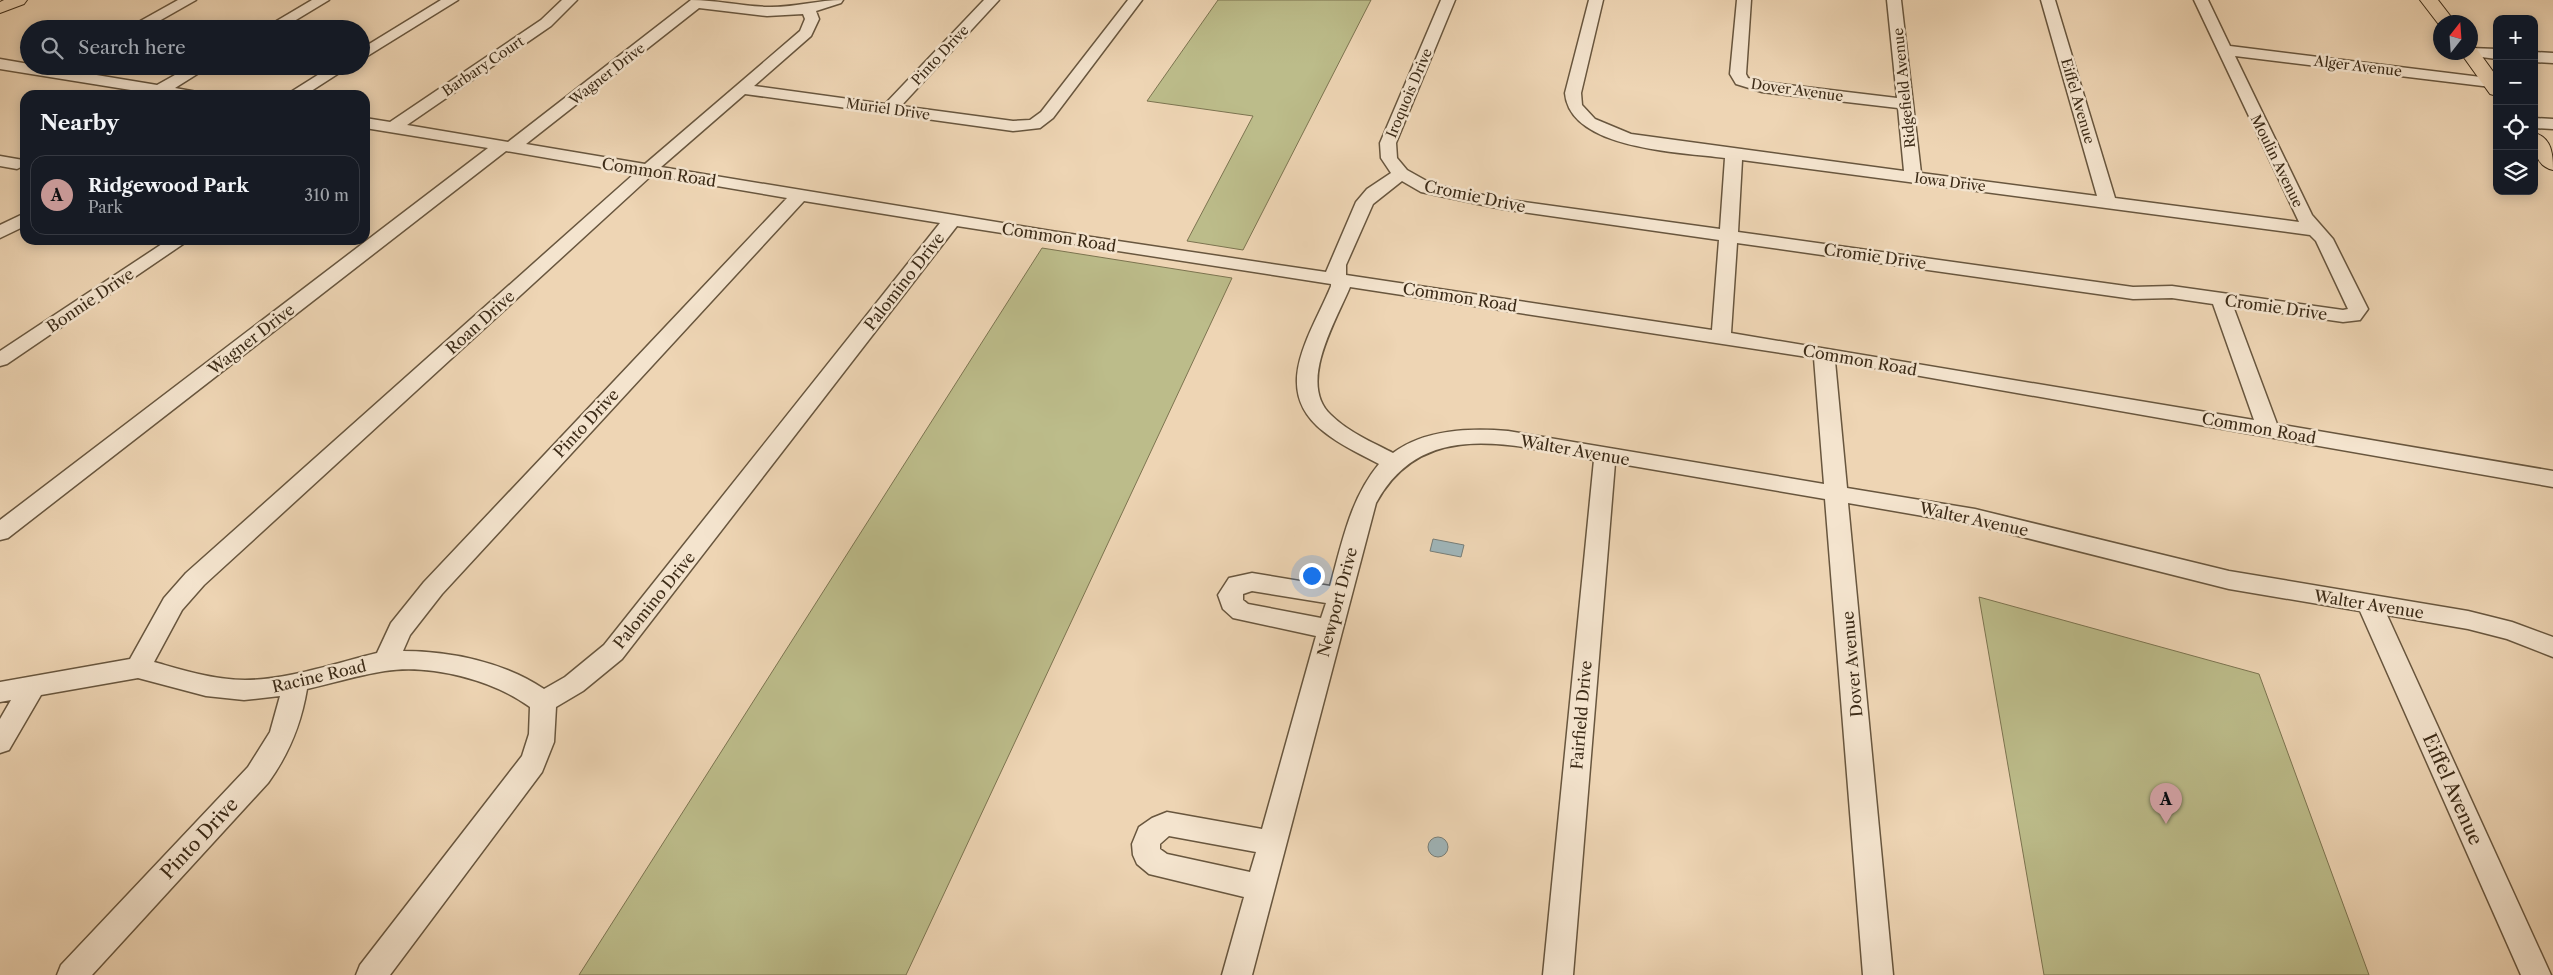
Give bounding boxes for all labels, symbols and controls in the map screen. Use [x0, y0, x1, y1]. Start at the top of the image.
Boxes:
north arrow [2433, 15, 2478, 60]
map controls [2493, 15, 2538, 195]
button: + [2493, 15, 2538, 60]
search box [20, 20, 370, 75]
street label: Pinto Drive [908, 21, 973, 89]
street label: Ridgefield Avenue [1889, 27, 1919, 149]
street label: Barbary Court [439, 32, 527, 100]
icon: search [38, 34, 66, 62]
text: Search here [78, 36, 186, 59]
street label: Wagner Drive [565, 39, 649, 110]
street label: Iroquois Drive [1382, 45, 1436, 141]
street label: Alger Avenue [2312, 52, 2403, 80]
street label: Eiffel Avenue [2057, 56, 2099, 146]
button: − [2493, 60, 2538, 105]
street label: Dover Avenue [1750, 75, 1845, 105]
street label: Muriel Drive [845, 94, 931, 124]
button: locate [2493, 105, 2538, 150]
text: Nearby [40, 110, 119, 135]
street label: Moulin Avenue [2247, 112, 2307, 211]
button: layers [2493, 150, 2538, 195]
street label: Common Road [600, 153, 718, 191]
street label: Iowa Drive [1913, 169, 1987, 195]
text: Ridgewood Park [88, 174, 249, 197]
street label: Cromie Drive [1422, 175, 1528, 217]
text: A [51, 185, 63, 205]
text: 310 m [304, 185, 349, 205]
text: Park [88, 197, 123, 217]
street label: Common Road [1000, 218, 1118, 256]
street label: Palomino Drive [860, 228, 948, 334]
street label: Cromie Drive [1822, 239, 1928, 273]
street label: Bonnie Drive [43, 264, 137, 336]
street label: Common Road [1401, 278, 1519, 316]
street label: Roan Drive [441, 286, 519, 358]
street label: Cromie Drive [2223, 290, 2329, 324]
street label: Wagner Drive [203, 299, 298, 380]
street label: Common Road [1801, 340, 1919, 380]
street label: Pinto Drive [549, 384, 623, 462]
street label: Common Road [2200, 408, 2318, 448]
street label: Walter Avenue [1518, 430, 1631, 469]
street label: Walter Avenue [1917, 497, 2030, 540]
street label: Newport Drive [1313, 545, 1361, 659]
street label: Palomino Drive [609, 548, 699, 652]
your location [1299, 563, 1325, 589]
street label: Walter Avenue [2312, 585, 2425, 623]
street label: Dover Avenue [1837, 610, 1867, 718]
street label: Racine Road [270, 655, 368, 697]
street label: Fairfield Drive [1566, 660, 1596, 770]
street label: Eiffel Avenue [2418, 730, 2487, 849]
pin: A [2150, 783, 2182, 824]
street label: Pinto Drive [156, 793, 243, 884]

